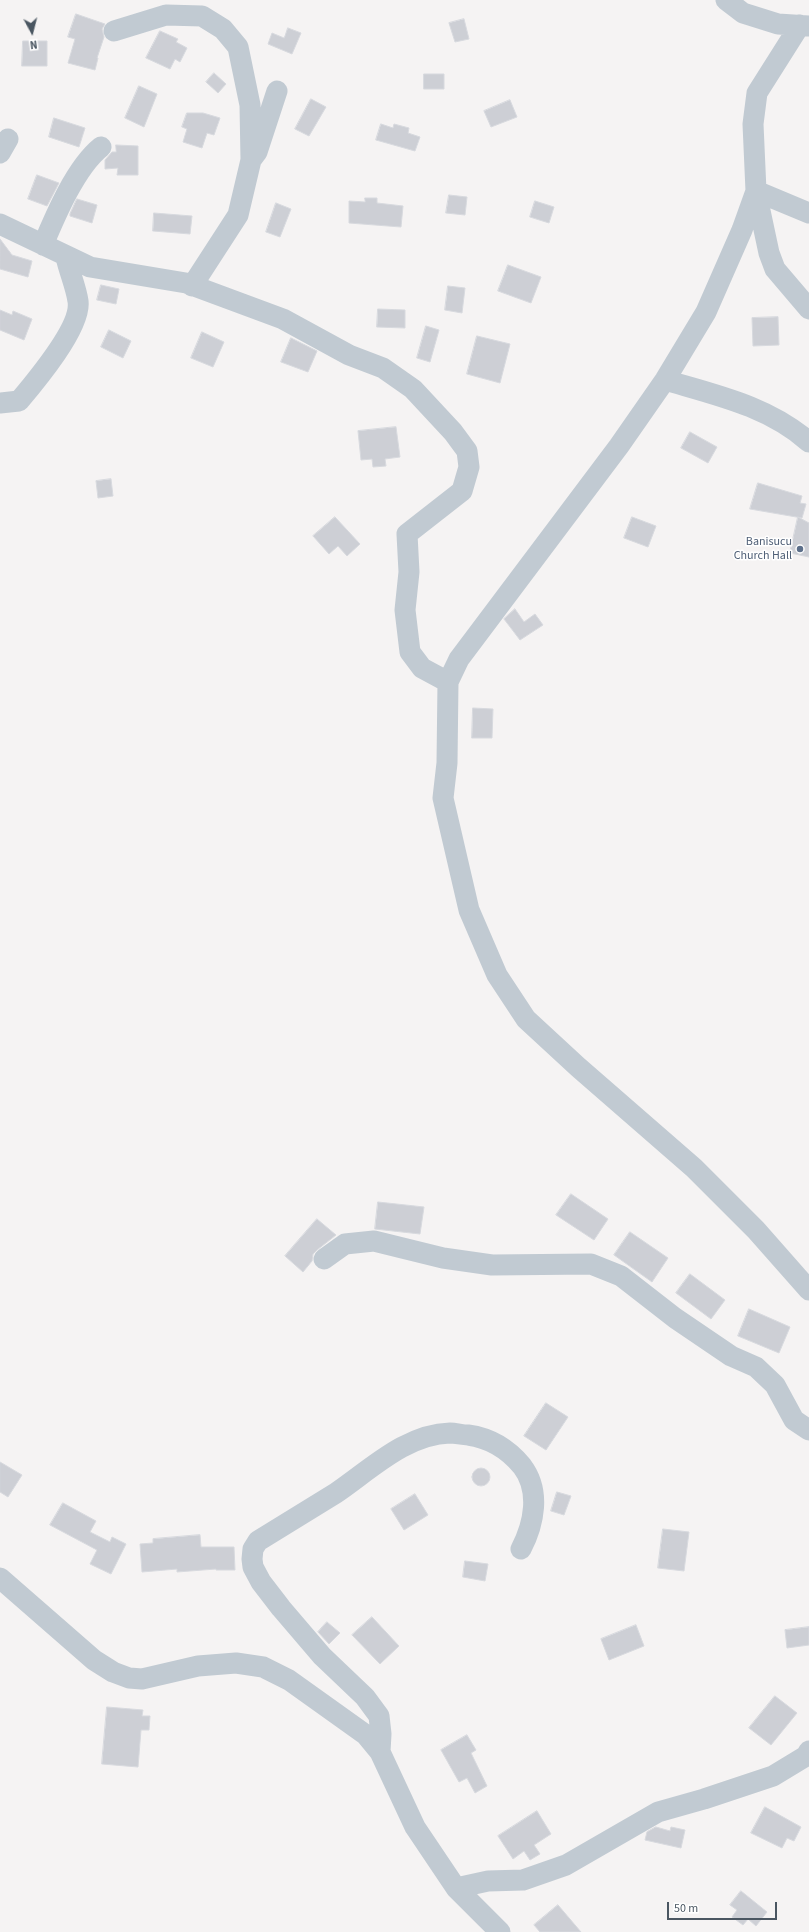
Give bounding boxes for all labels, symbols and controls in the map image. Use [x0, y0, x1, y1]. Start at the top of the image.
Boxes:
north arrow [12, 12, 52, 52]
text: N [29, 37, 38, 52]
place label: Banisucu Church Hall [734, 535, 792, 563]
marker: Banisucu Church Hall [795, 544, 805, 554]
scale bar [669, 1894, 779, 1920]
text: 50 m [674, 1900, 698, 1917]

